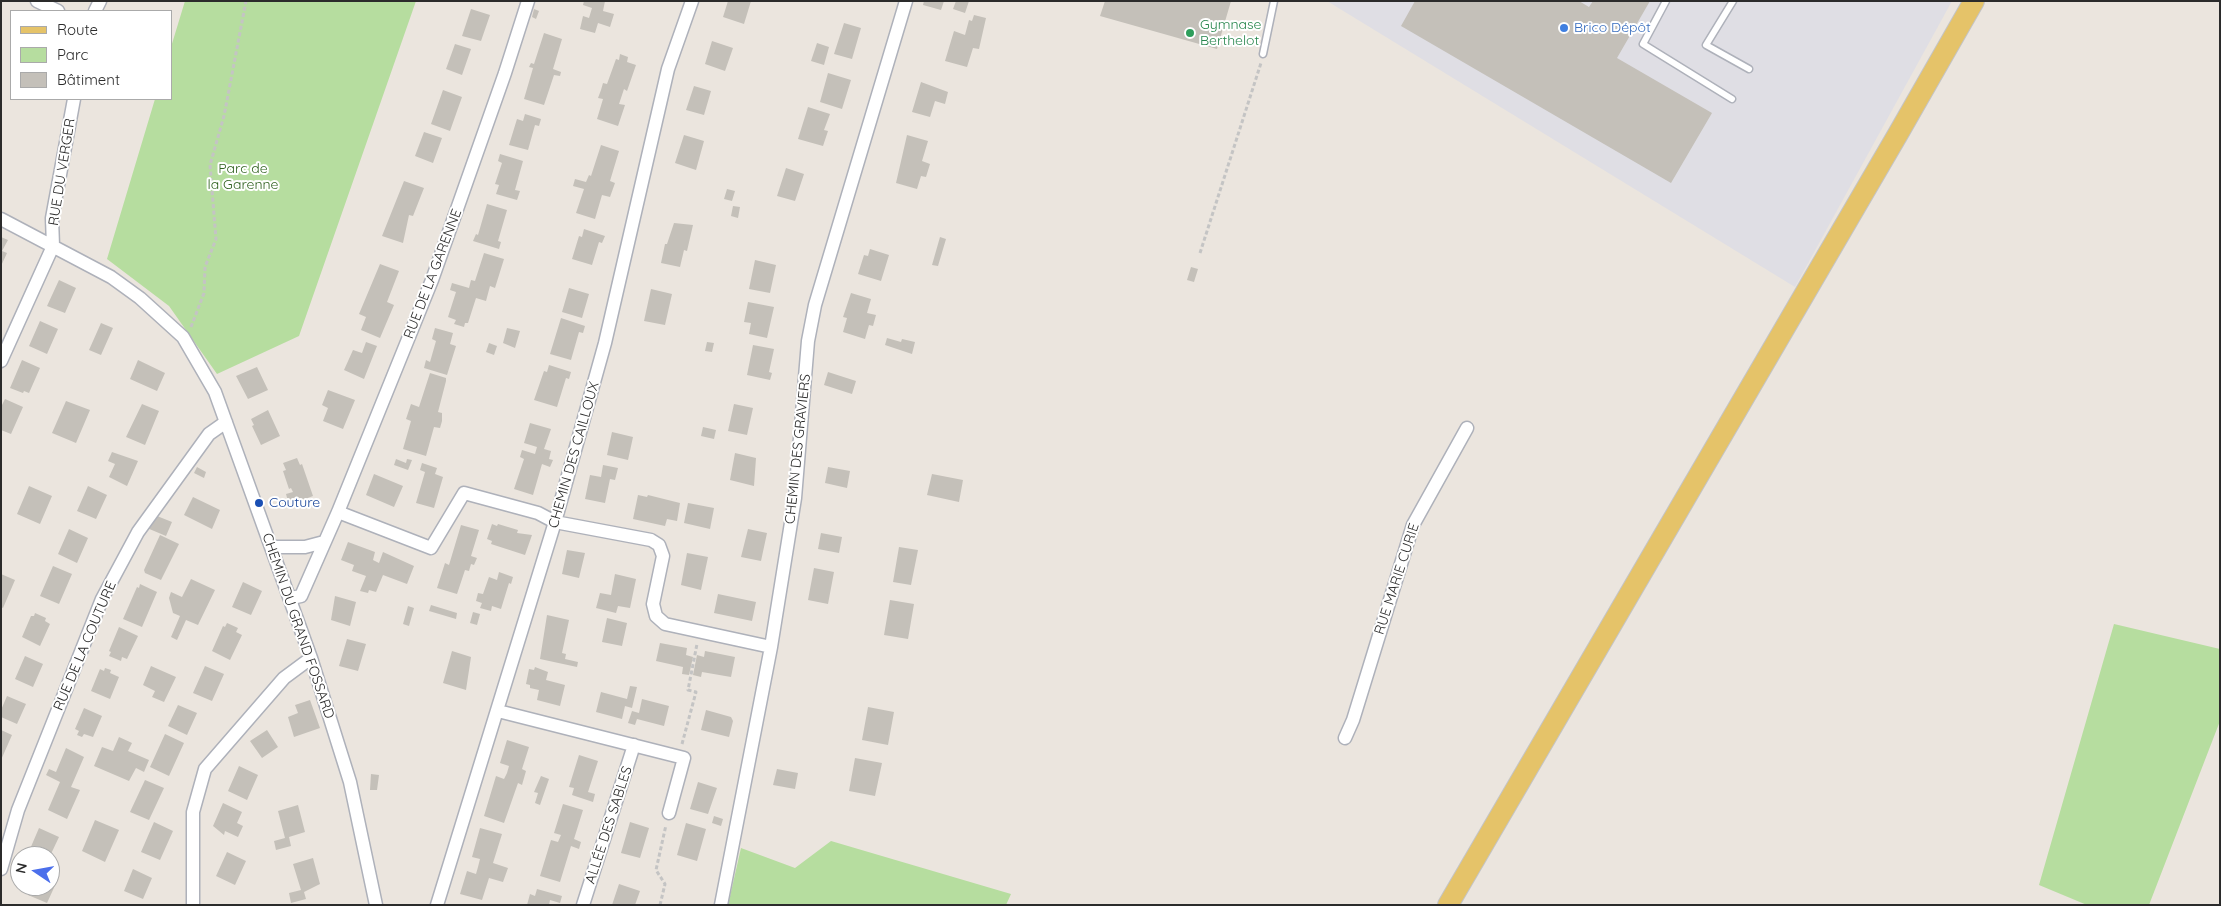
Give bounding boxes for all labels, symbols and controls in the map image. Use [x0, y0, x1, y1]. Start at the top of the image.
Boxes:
legend [10, 10, 172, 100]
place label: Gymnase Berthelot [1200, 17, 1262, 49]
text: Route [57, 20, 98, 39]
place label: Brico Dépôt [1574, 20, 1651, 36]
marker: Brico Dépôt [1558, 22, 1570, 34]
marker: Gymnase Berthelot [1184, 27, 1196, 39]
text: Parc [57, 45, 88, 64]
text: Bâtiment [57, 70, 120, 89]
street label: RUE DU VERGER [45, 117, 79, 227]
park label: Parc de la Garenne [207, 161, 279, 193]
street label: RUE DE LA GARENNE [400, 207, 466, 341]
street label: CHEMIN DES GRAVIERS [782, 373, 814, 525]
street label: CHEMIN DES CAILLOUX [545, 380, 603, 530]
place label: Couture [269, 495, 320, 511]
marker: Couture [253, 497, 265, 509]
street label: RUE MARIE CURIE [1371, 521, 1423, 637]
street label: CHEMIN DU GRAND FOSSARD [258, 531, 338, 721]
street label: RUE DE LA COUTURE [50, 579, 120, 713]
street label: ALLÉE DES SABLES [582, 764, 636, 886]
north arrow [10, 846, 60, 896]
text: N [11, 861, 31, 875]

